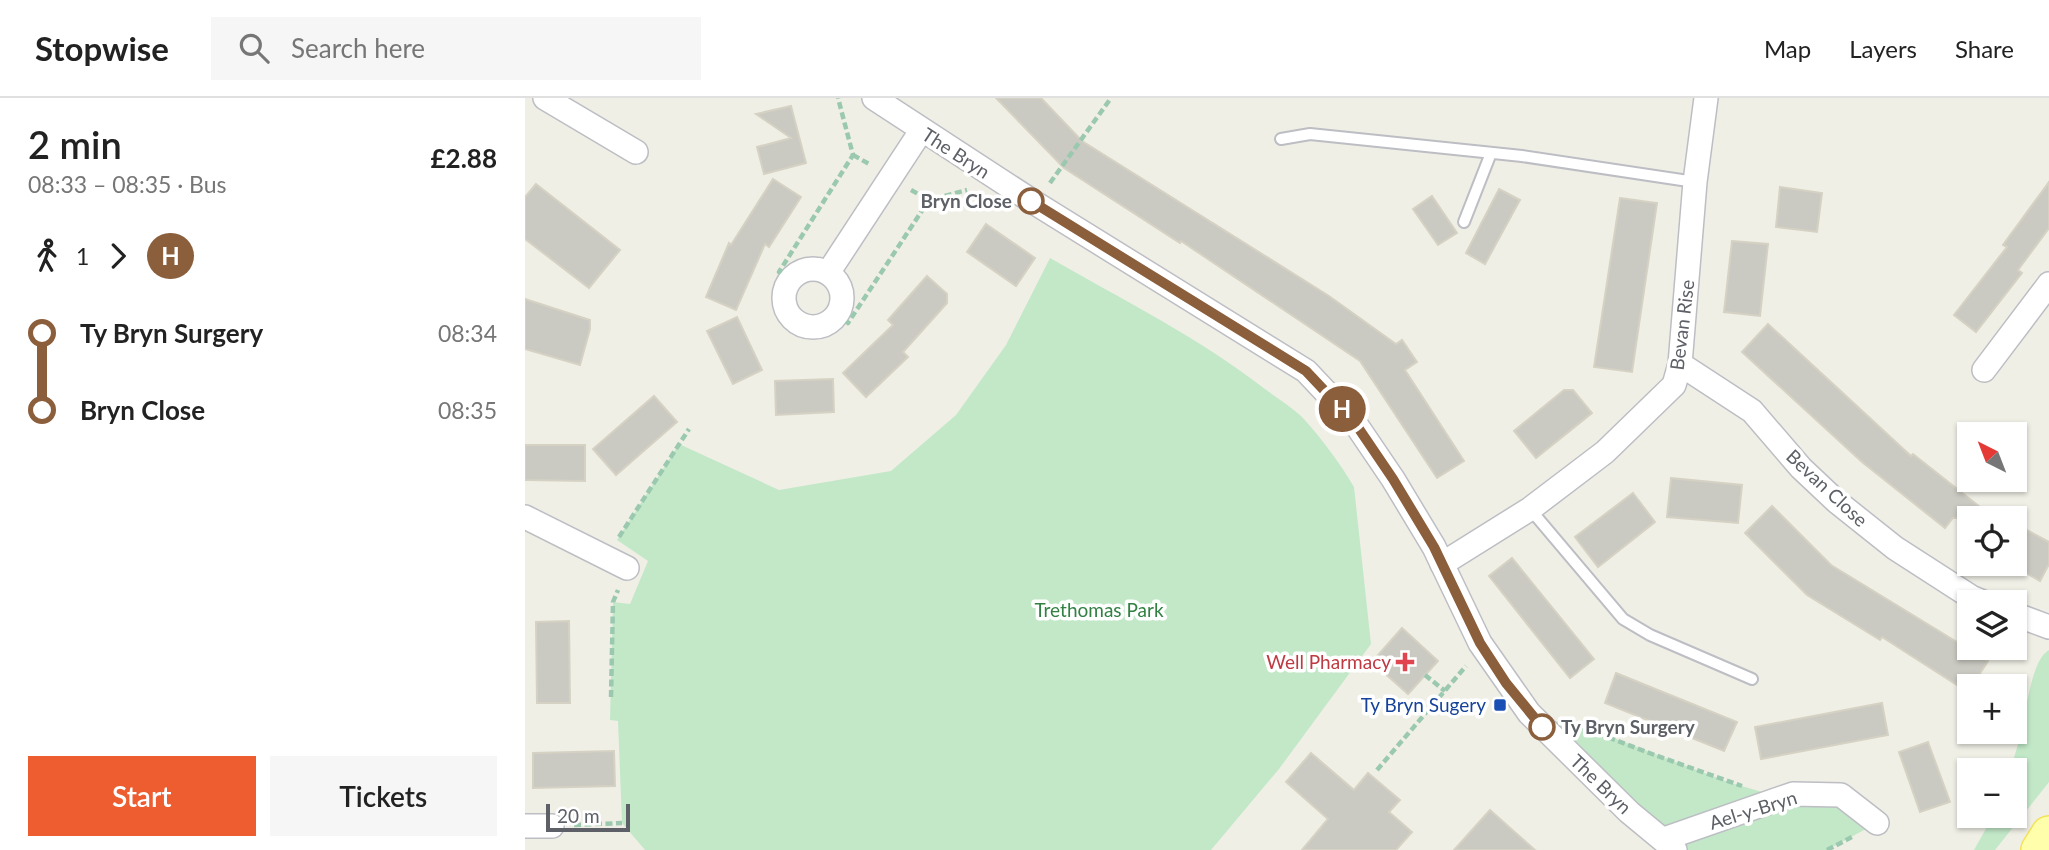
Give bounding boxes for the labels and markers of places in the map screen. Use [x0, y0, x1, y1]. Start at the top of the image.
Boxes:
marker: Bryn Close [1018, 188, 1044, 214]
place label: Bryn Close [921, 189, 1012, 212]
place label: Well Pharmacy [1266, 650, 1391, 673]
marker: Well Pharmacy [1397, 654, 1413, 670]
place label: Ty Bryn Sugery [1361, 693, 1486, 716]
marker: Ty Bryn Sugery [1492, 697, 1508, 713]
marker: Ty Bryn Surgery [1529, 714, 1555, 740]
place label: Ty Bryn Surgery [1561, 715, 1696, 738]

